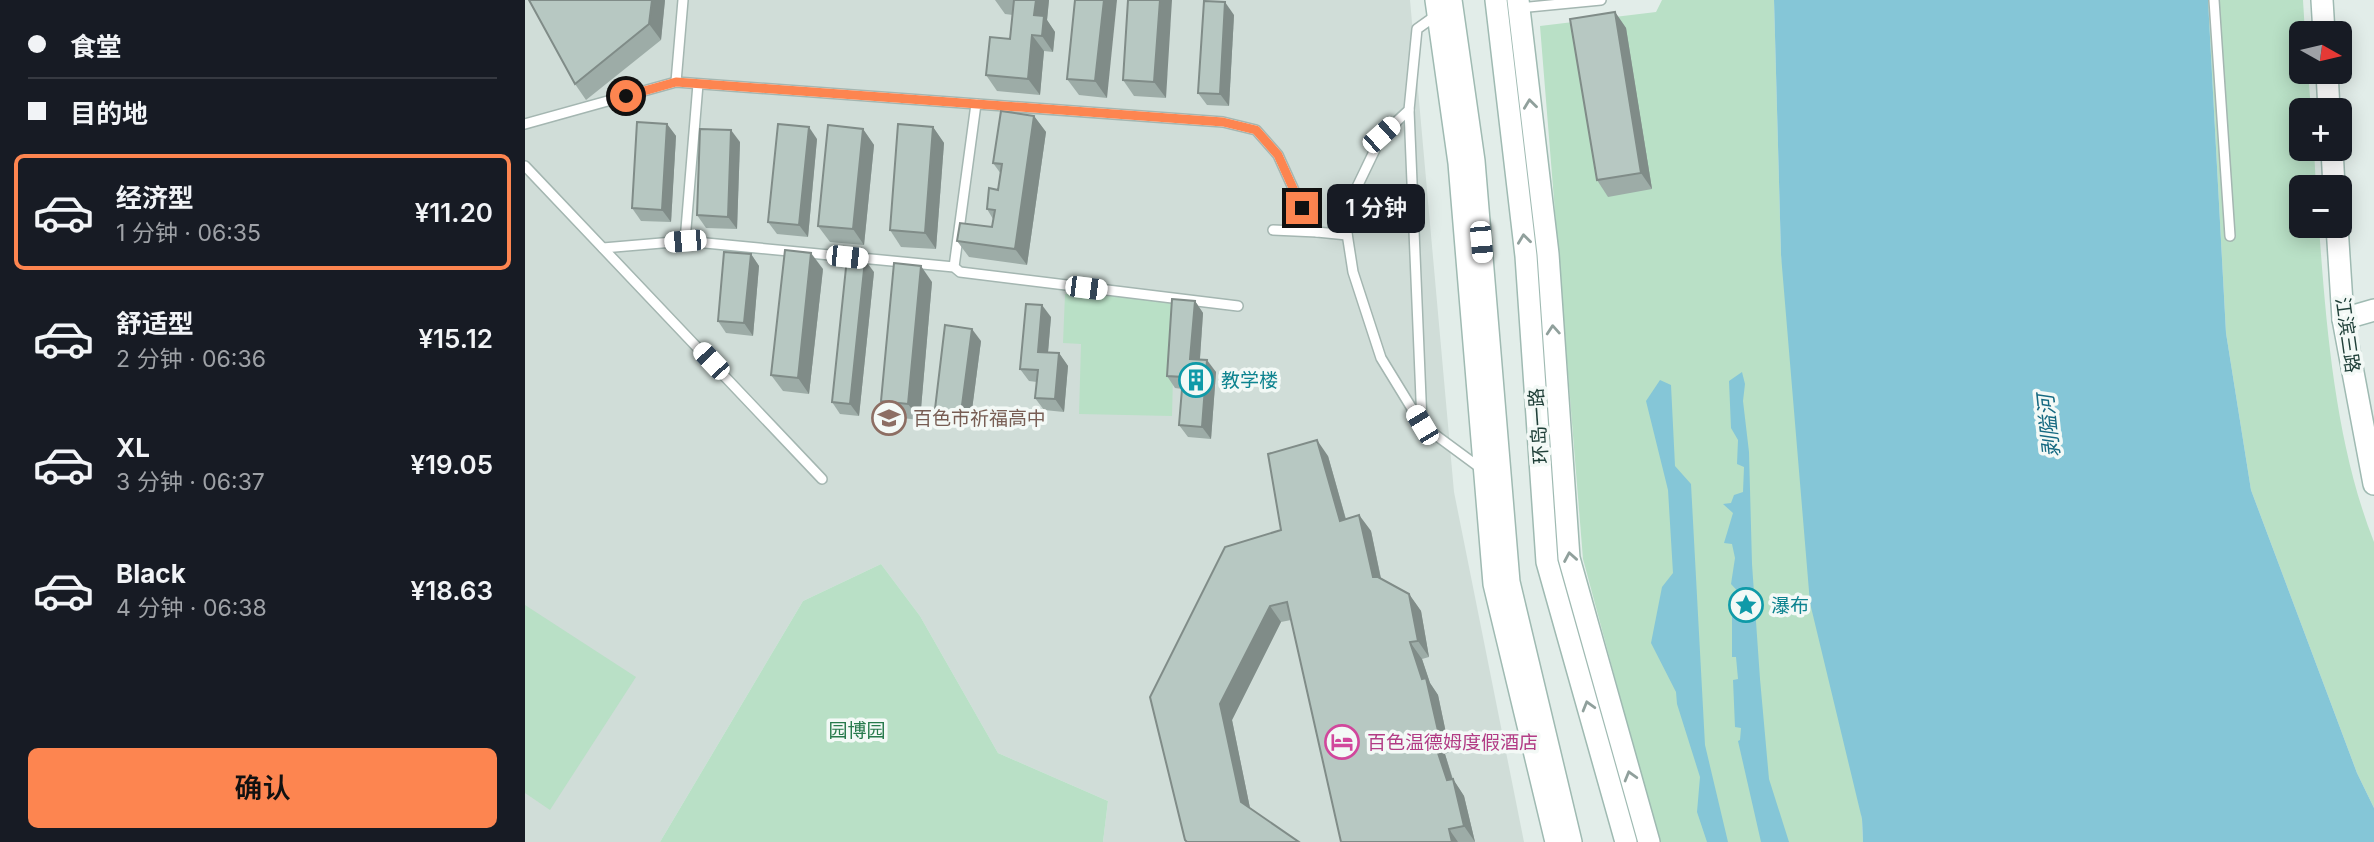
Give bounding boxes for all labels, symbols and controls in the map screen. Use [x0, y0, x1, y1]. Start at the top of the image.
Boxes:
north arrow [2289, 21, 2352, 84]
map controls [2289, 21, 2352, 238]
text: 食堂 [70, 31, 122, 62]
route start [610, 80, 642, 112]
text: 目的地 [70, 98, 148, 129]
one-way arrow [1523, 98, 1538, 110]
button: + [2289, 98, 2352, 161]
car [1359, 113, 1404, 157]
button: − [2289, 175, 2352, 238]
icon: car [32, 181, 95, 244]
text: 经济型 [116, 182, 194, 213]
callout: 1 分钟 [1327, 184, 1425, 232]
route end [1286, 192, 1318, 224]
text: 1 分钟 [1345, 194, 1407, 222]
text: ¥11.20 [415, 197, 493, 228]
text: 1 分钟 · 06:35 [116, 219, 261, 247]
car [1469, 220, 1494, 264]
car [664, 229, 707, 253]
one-way arrow [1517, 234, 1532, 245]
car [826, 244, 869, 270]
car [1064, 275, 1109, 301]
street label: 江滨三路 [2331, 296, 2364, 374]
icon: car [32, 307, 95, 370]
text: 舒适型 [116, 308, 194, 339]
text: ¥15.12 [418, 323, 493, 354]
one-way arrow [1546, 325, 1561, 336]
car [689, 338, 734, 384]
text: 2 分钟 · 06:36 [116, 345, 266, 373]
building icon: 教学楼 [1177, 361, 1215, 399]
place label: 教学楼 [1221, 369, 1278, 392]
street label: 环岛一路 [1524, 387, 1553, 465]
water label: 剥隘河 [2032, 389, 2064, 459]
school or university icon: 百色市祈福高中 [870, 399, 908, 437]
car [1403, 402, 1442, 448]
place label: 百色市祈福高中 [913, 407, 1046, 430]
text: XL [116, 432, 150, 463]
icon: car [32, 433, 95, 496]
text: ¥19.05 [410, 449, 493, 480]
text: 3 分钟 · 06:37 [116, 468, 265, 496]
one-way arrow [1563, 551, 1578, 563]
text: Black [116, 558, 186, 589]
icon: car [32, 559, 95, 622]
text: ¥18.63 [411, 575, 493, 606]
place icon: 瀑布 [1727, 586, 1765, 624]
text: 4 分钟 · 06:38 [116, 594, 267, 622]
place label: 瀑布 [1771, 594, 1809, 617]
one-way arrow [1581, 700, 1596, 712]
park label: 园博园 [828, 719, 886, 742]
hotel icon: 百色温德姆度假酒店 [1323, 723, 1361, 761]
place label: 百色温德姆度假酒店 [1367, 731, 1538, 754]
button: 确认 [28, 748, 497, 828]
one-way arrow [1624, 770, 1638, 782]

